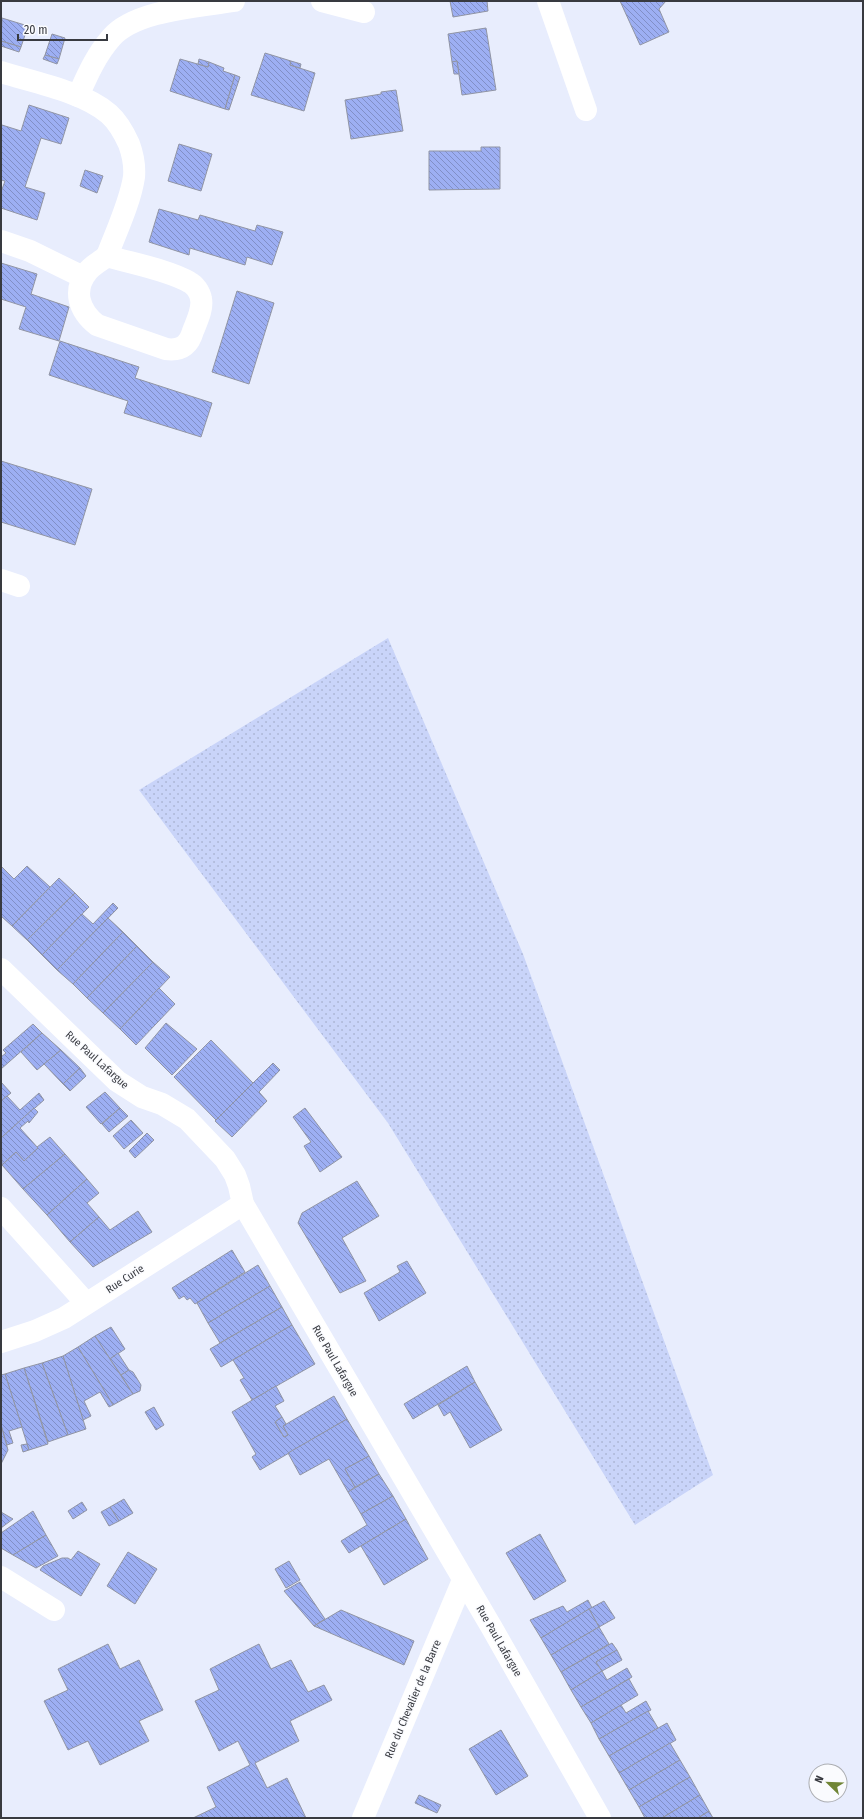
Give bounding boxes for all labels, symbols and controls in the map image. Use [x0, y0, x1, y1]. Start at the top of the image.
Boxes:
scale bar [18, 16, 107, 42]
text: 20 m [24, 23, 48, 37]
street label: Rue Paul Lafargue [63, 1028, 131, 1092]
street label: Rue Curie [103, 1262, 147, 1296]
street label: Rue Paul Lafargue [309, 1323, 361, 1399]
street label: Rue Paul Lafargue [473, 1603, 525, 1679]
street label: Rue du Chevalier de la Barre [382, 1638, 444, 1760]
north arrow [808, 1763, 848, 1803]
text: N [812, 1774, 827, 1785]

